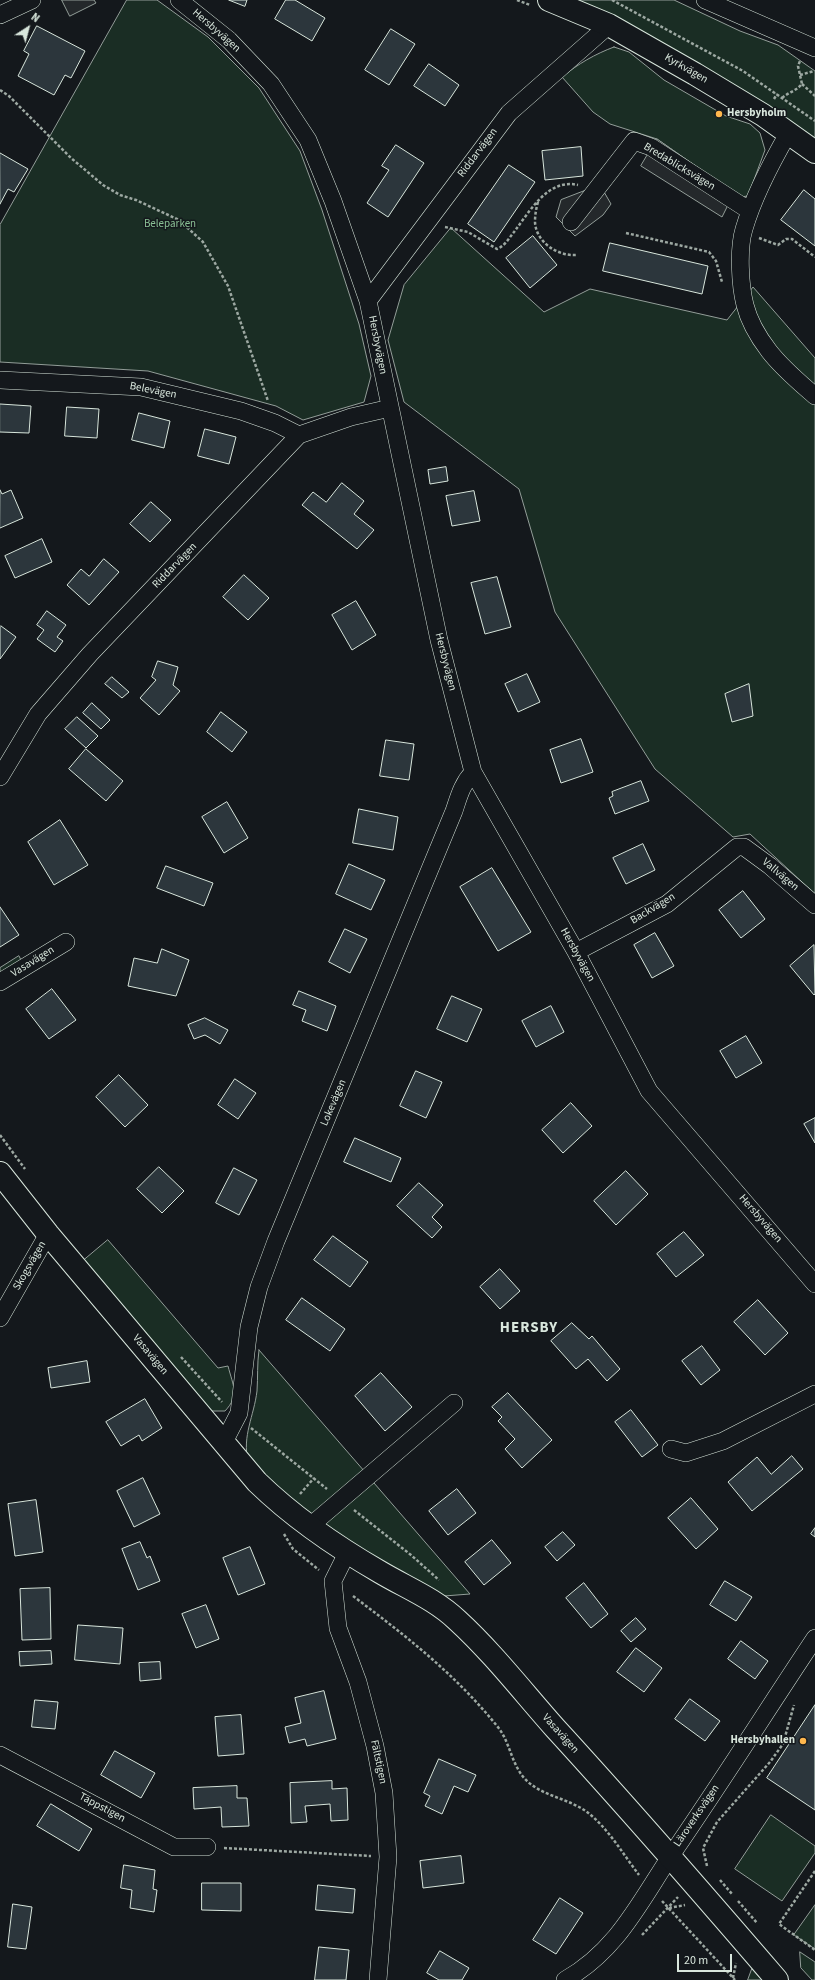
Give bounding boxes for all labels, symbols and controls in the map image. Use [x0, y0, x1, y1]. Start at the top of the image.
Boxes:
street label: Hersbyvägen [189, 6, 243, 56]
north arrow [8, 8, 48, 48]
text: N [28, 10, 43, 26]
street label: Kyrkvägen [662, 51, 710, 87]
place label: Hersbyholm [727, 107, 786, 121]
marker: Hersbyholm [714, 109, 724, 119]
street label: Riddarvägen [455, 126, 501, 180]
street label: Bredablicksvägen [641, 140, 717, 194]
park label: Beleparken [144, 218, 196, 232]
street label: Hersbyvägen [365, 315, 389, 375]
street label: Belevägen [128, 380, 178, 402]
street label: Riddarvägen [150, 541, 200, 591]
street label: Hersbyvägen [431, 632, 459, 692]
street label: Vallvägen [759, 856, 801, 894]
street label: Backvägen [628, 891, 678, 927]
street label: Hersbyvägen [557, 926, 597, 984]
street label: Vasavägen [9, 944, 57, 980]
street label: Lokevägen [318, 1078, 350, 1128]
street label: Hersbyvägen [735, 1192, 785, 1246]
street label: Skogsvägen [11, 1239, 49, 1293]
district label: HERSBY [500, 1320, 558, 1338]
street label: Vasavägen [129, 1332, 171, 1378]
street label: Vasavägen [539, 1712, 581, 1756]
place label: Hersbyhallen [730, 1734, 795, 1748]
marker: Hersbyhallen [798, 1736, 808, 1746]
street label: Fältstigen [367, 1739, 389, 1785]
street label: Läroverksvägen [671, 1782, 723, 1850]
street label: Täppstigen [77, 1790, 127, 1826]
scale bar [679, 1946, 734, 1972]
text: 20 m [684, 1952, 708, 1969]

